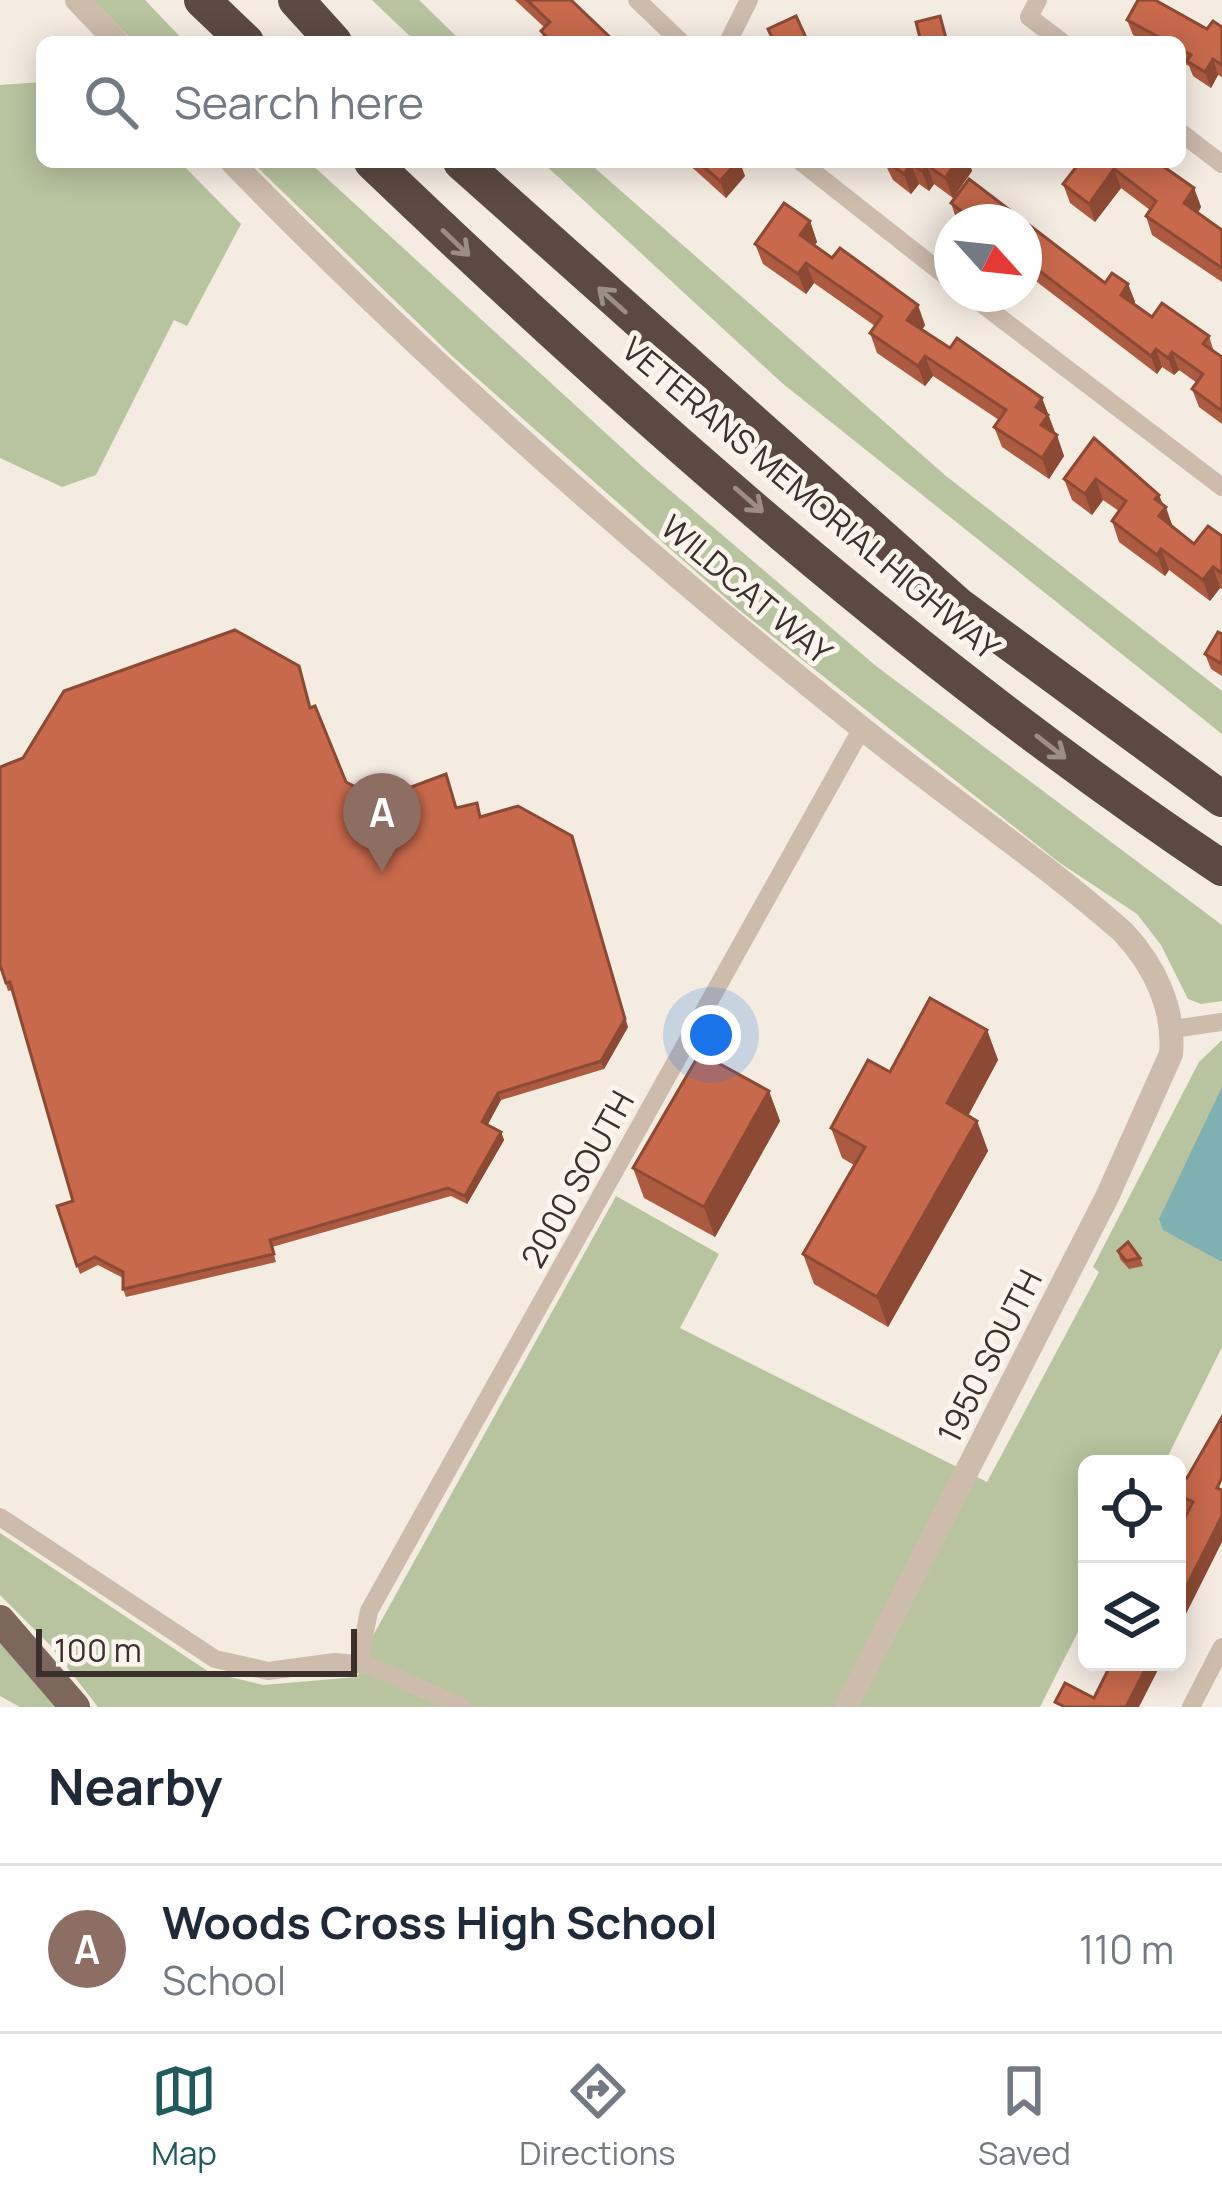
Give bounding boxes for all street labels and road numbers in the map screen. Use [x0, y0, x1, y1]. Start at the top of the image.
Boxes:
street label: VETERANS MEMORIAL HIGHWAY [613, 327, 1010, 670]
street label: WILDCAT WAY [652, 504, 843, 674]
street label: 2000 SOUTH [510, 1083, 644, 1275]
street label: 1950 SOUTH [926, 1262, 1052, 1450]

